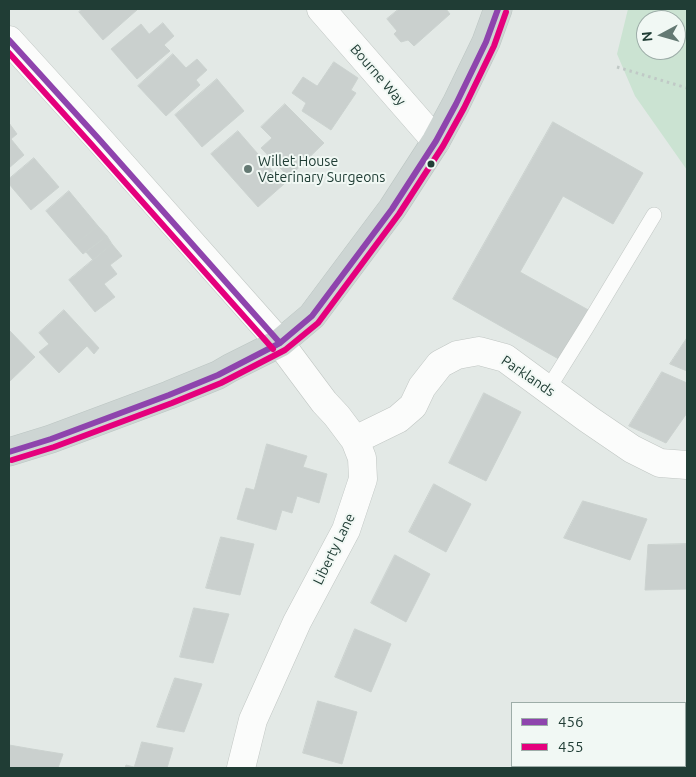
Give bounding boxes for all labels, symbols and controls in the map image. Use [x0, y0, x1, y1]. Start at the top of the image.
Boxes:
north arrow [636, 10, 686, 60]
text: N [639, 30, 656, 43]
street label: Bourne Way [347, 41, 409, 109]
place label: Willet House Veterinary Surgeons [258, 153, 385, 186]
unlabelled marker [426, 159, 436, 169]
marker: Willet House Veterinary Surgeons [242, 163, 254, 175]
street label: Parklands [498, 352, 558, 400]
street label: Liberty Lane [310, 511, 358, 587]
legend [511, 702, 686, 767]
text: 456 [558, 713, 583, 730]
text: 455 [558, 738, 583, 755]

